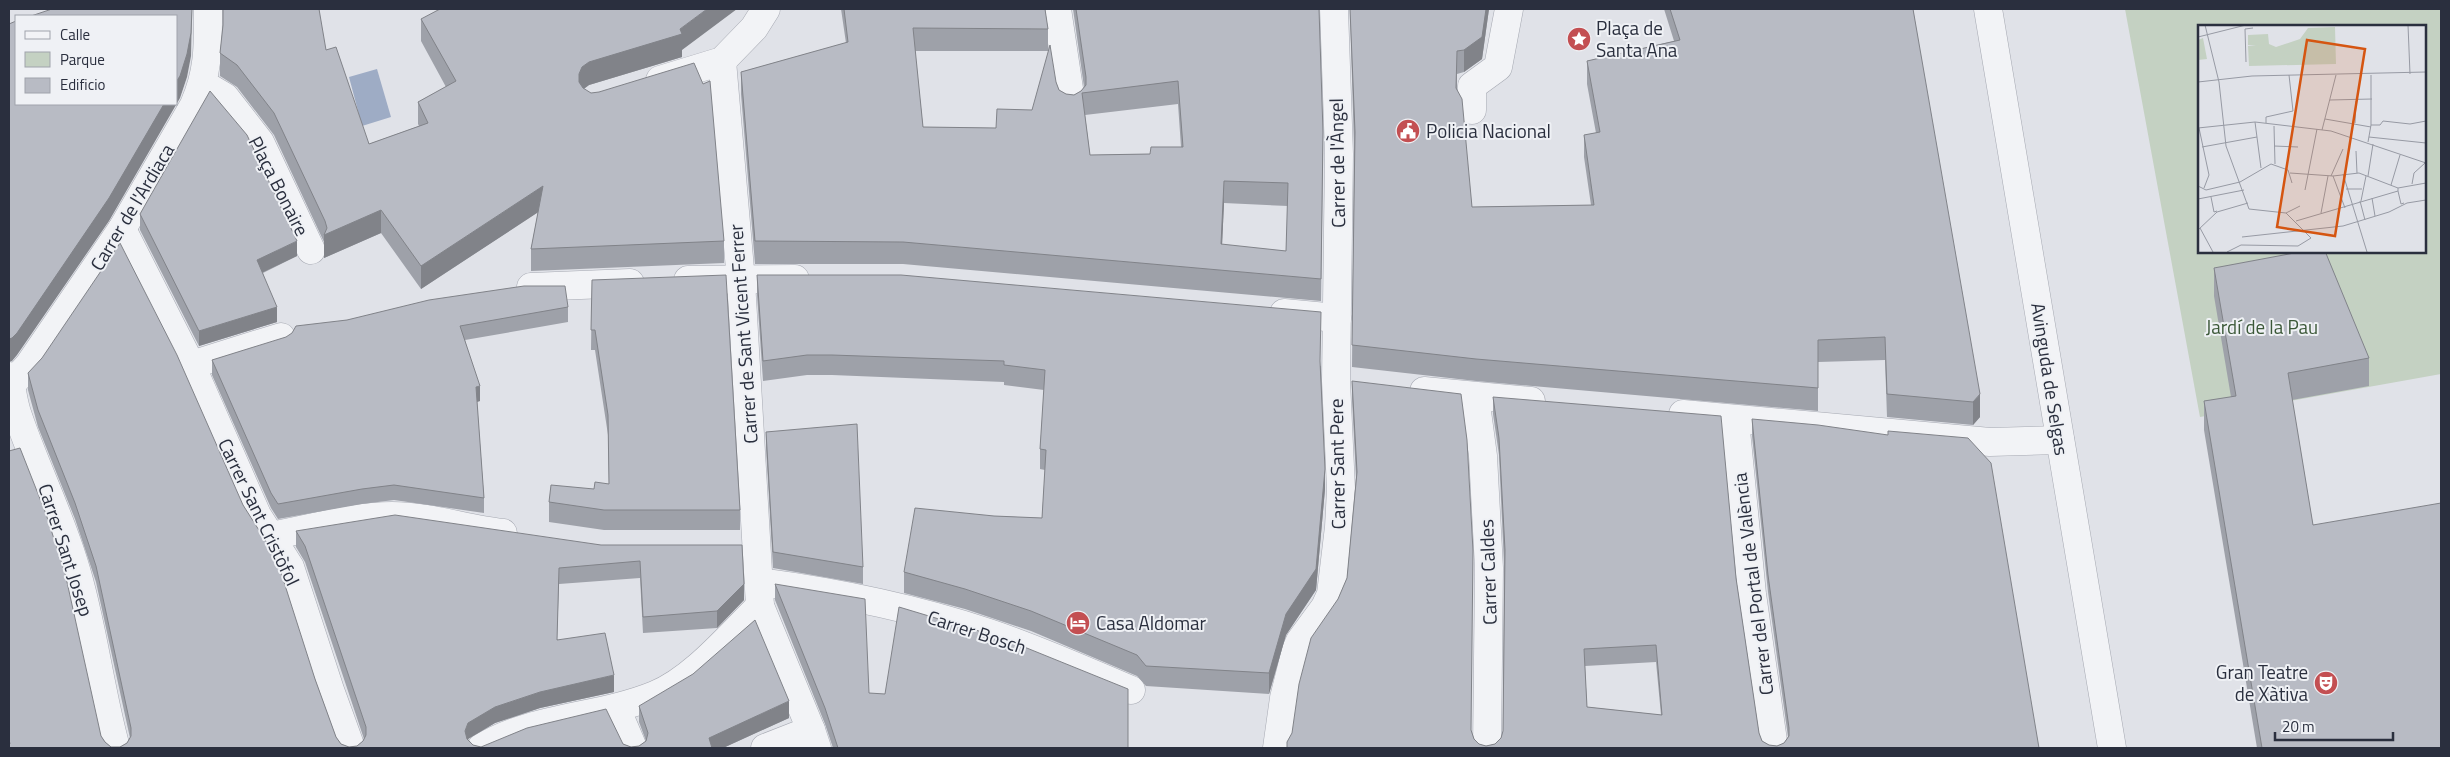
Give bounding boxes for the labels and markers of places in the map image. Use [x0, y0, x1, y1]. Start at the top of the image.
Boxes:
place label: Plaça de Santa Ana [1596, 13, 1678, 64]
place icon: Plaça de Santa Ana [1566, 26, 1592, 52]
place label: Policia Nacional [1426, 116, 1551, 145]
public building icon: Policia Nacional [1395, 118, 1421, 144]
place label: Casa Aldomar [1096, 608, 1207, 637]
hotel icon: Casa Aldomar [1065, 610, 1091, 636]
place label: Gran Teatre de Xàtiva [2216, 657, 2308, 708]
theatre icon: Gran Teatre de Xàtiva [2313, 670, 2339, 696]

